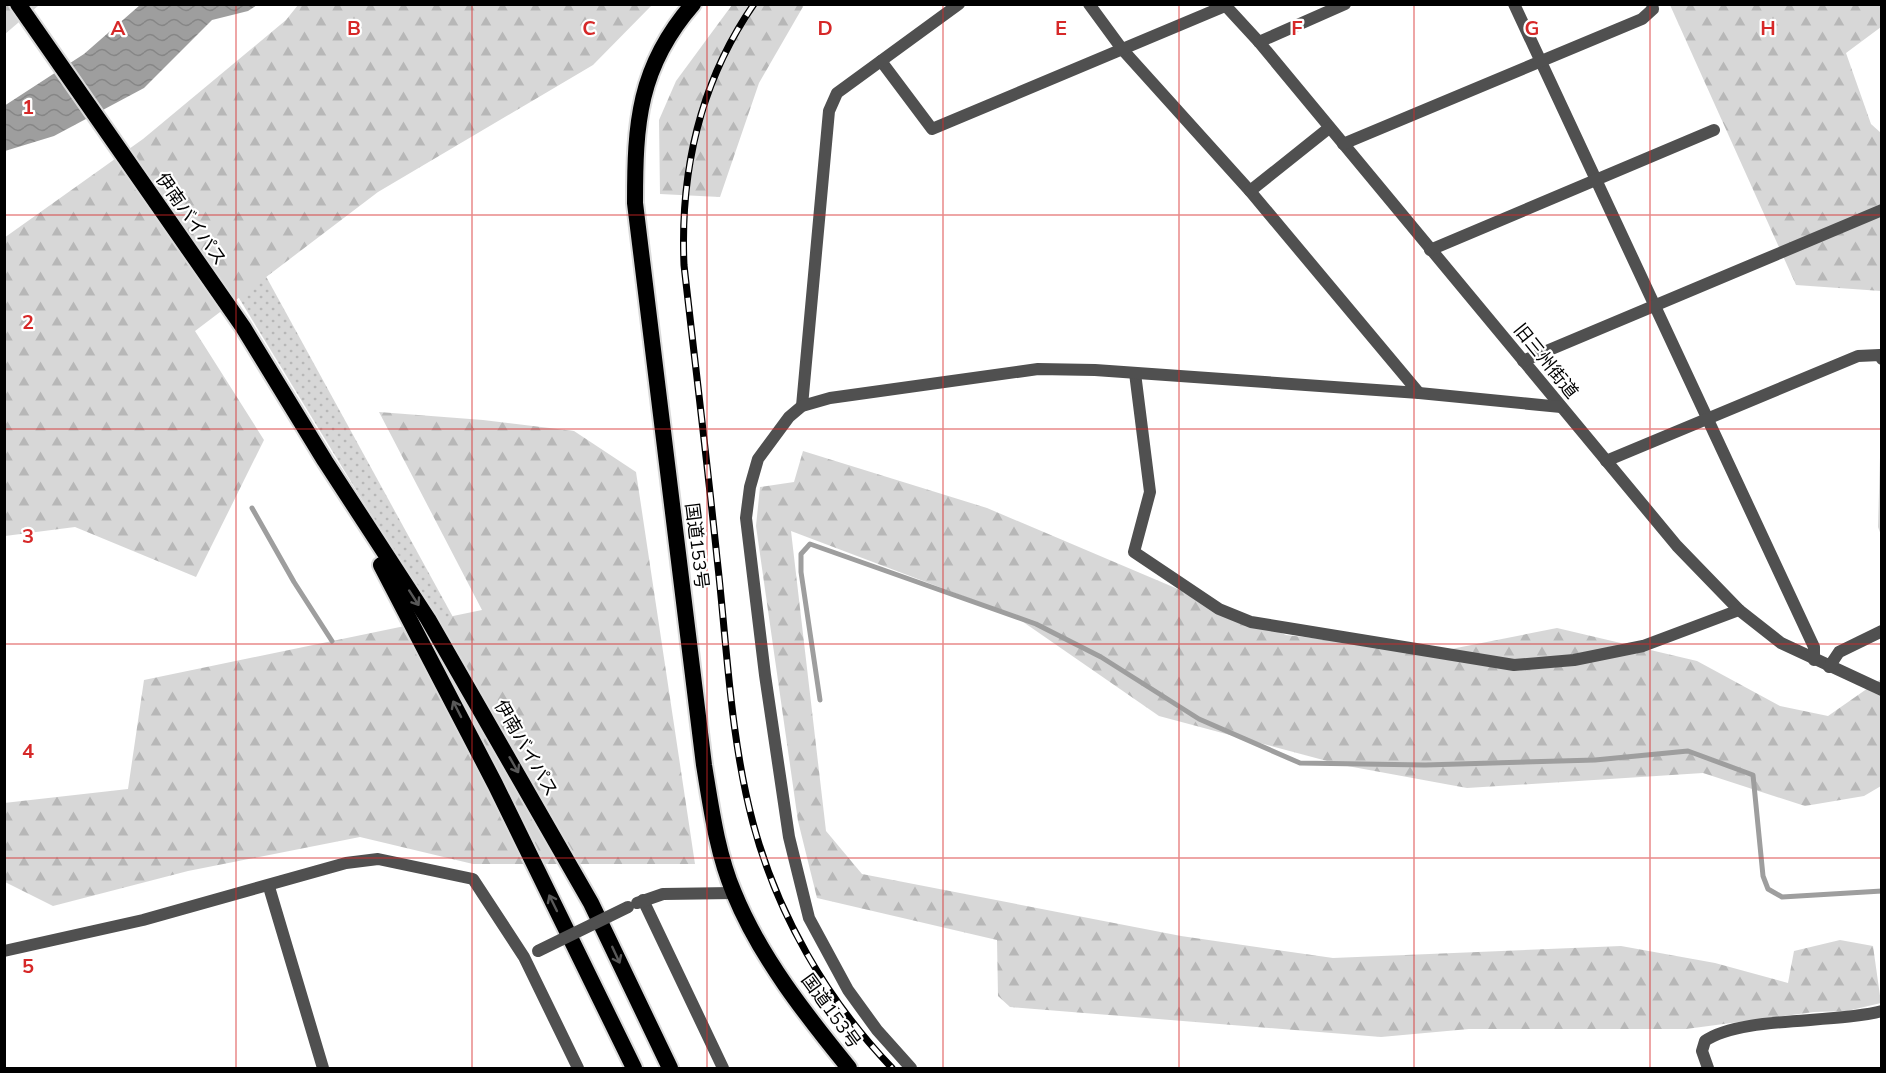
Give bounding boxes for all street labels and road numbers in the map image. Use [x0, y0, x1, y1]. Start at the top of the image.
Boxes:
street label: 伊南バイパス [151, 168, 232, 269]
street label: 旧三州街道 [1509, 318, 1584, 403]
street label: 国道153号 [681, 502, 714, 590]
street label: 伊南バイパス [490, 695, 563, 800]
street label: 国道153号 [797, 969, 866, 1052]

